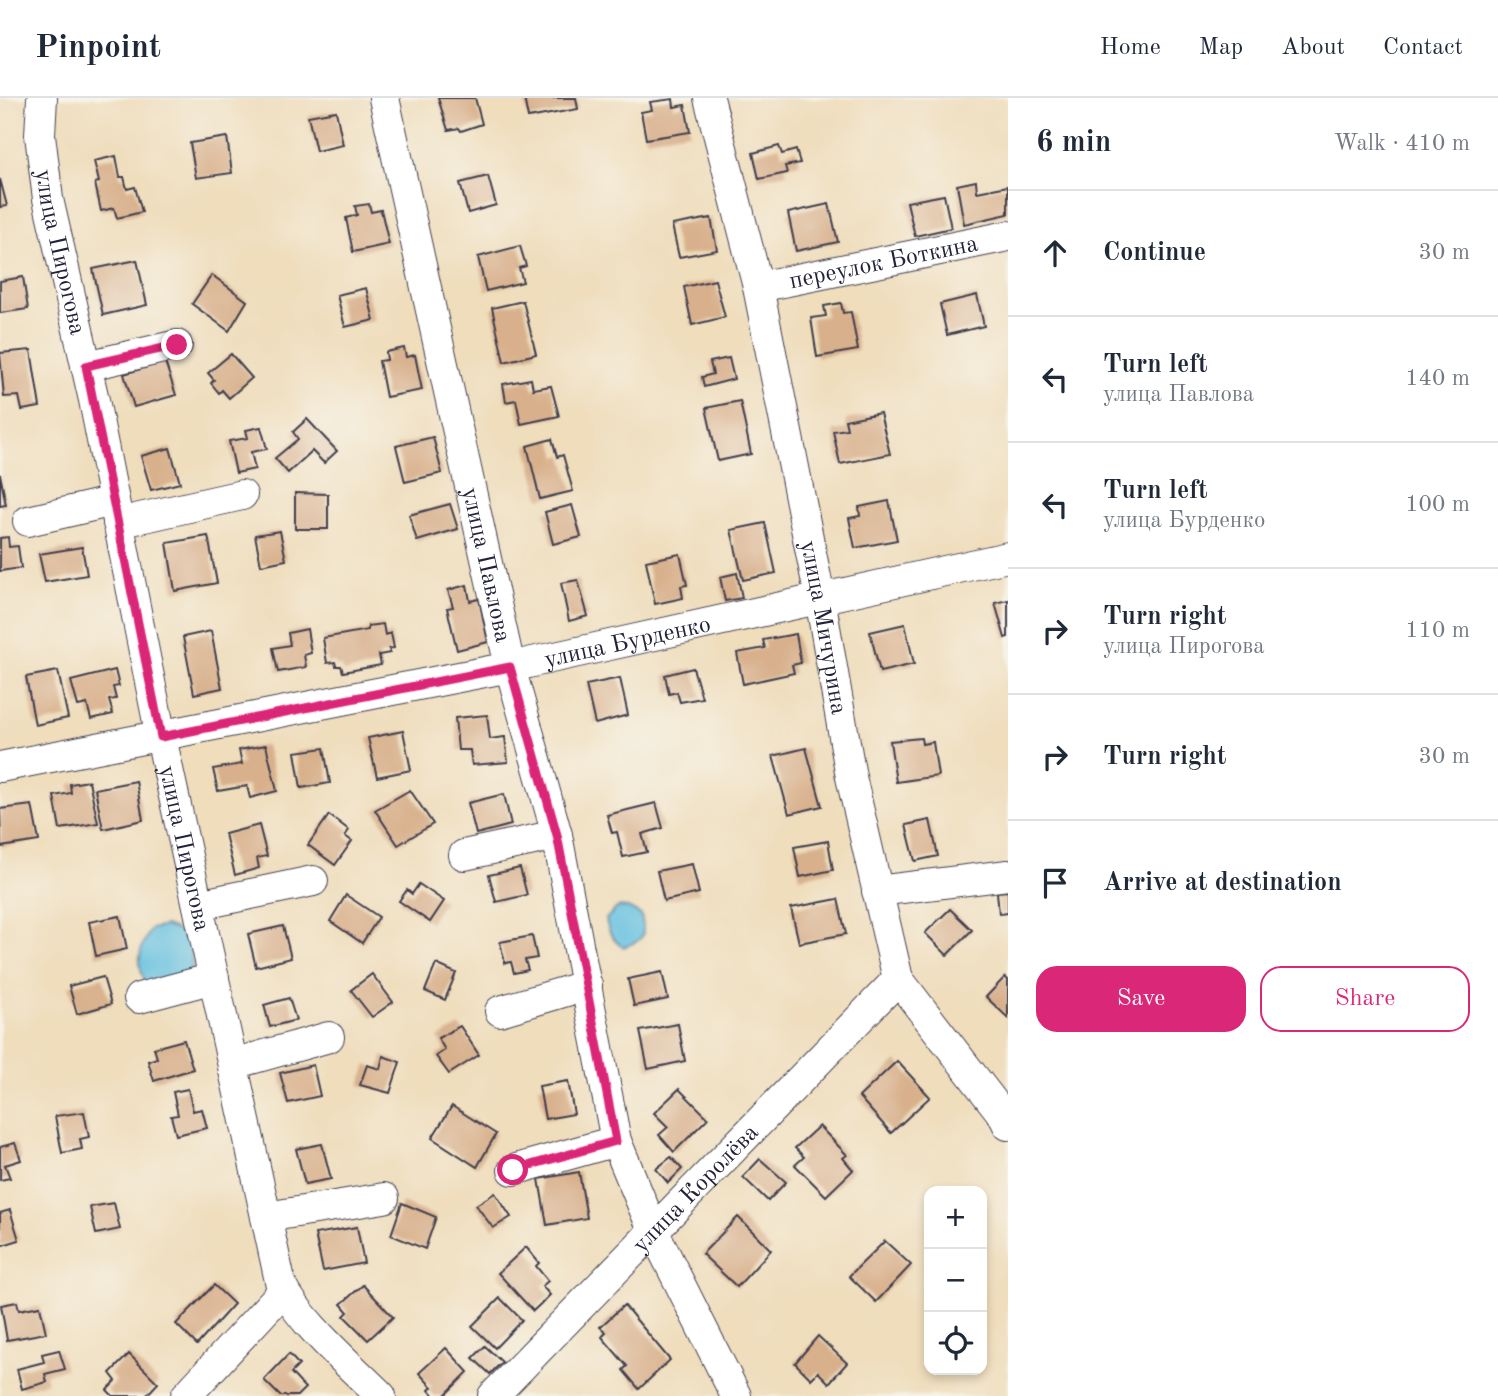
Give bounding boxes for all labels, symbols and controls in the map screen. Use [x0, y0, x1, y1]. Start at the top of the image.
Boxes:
text: Pinpoint [35, 32, 161, 65]
text: Home [1100, 36, 1161, 60]
text: Map [1199, 36, 1243, 60]
text: About [1281, 36, 1345, 60]
text: Contact [1383, 36, 1463, 60]
text: 6 min [1036, 128, 1111, 158]
text: Walk · 410 m [1334, 132, 1470, 155]
street label: улица Пирогова [30, 168, 89, 338]
street label: переулок Боткина [787, 232, 980, 294]
icon: ahead [1036, 234, 1074, 272]
text: Continue [1103, 240, 1206, 266]
text: 30 m [1419, 241, 1470, 264]
route end [161, 329, 192, 360]
text: Turn left [1103, 352, 1208, 378]
icon: left [1036, 360, 1074, 398]
text: 140 m [1405, 367, 1470, 390]
text: улица Павлова [1103, 383, 1254, 406]
text: Turn left [1103, 478, 1208, 504]
street label: улица Павлова [457, 485, 514, 645]
icon: left [1036, 486, 1074, 524]
text: 100 m [1405, 493, 1470, 516]
text: улица Бурденко [1103, 509, 1265, 532]
street label: улица Мичурина [795, 539, 850, 717]
text: Turn right [1103, 604, 1226, 630]
icon: right [1036, 612, 1074, 650]
street label: улица Бурденко [542, 613, 713, 673]
text: 110 m [1405, 619, 1470, 642]
text: улица Пирогова [1103, 635, 1265, 658]
icon: right [1036, 738, 1074, 776]
text: Turn right [1103, 744, 1226, 770]
text: 30 m [1419, 745, 1470, 768]
street label: улица Пирогова [154, 763, 213, 934]
icon: arrive [1036, 864, 1074, 902]
text: Arrive at destination [1103, 870, 1342, 896]
button: Save [1036, 966, 1246, 1032]
button: Share [1260, 966, 1470, 1032]
street label: улица Королёва [629, 1120, 764, 1258]
route start [497, 1154, 528, 1185]
map controls [924, 1186, 987, 1375]
button: + [924, 1186, 987, 1249]
button: − [924, 1249, 987, 1312]
button: locate [924, 1312, 987, 1375]

